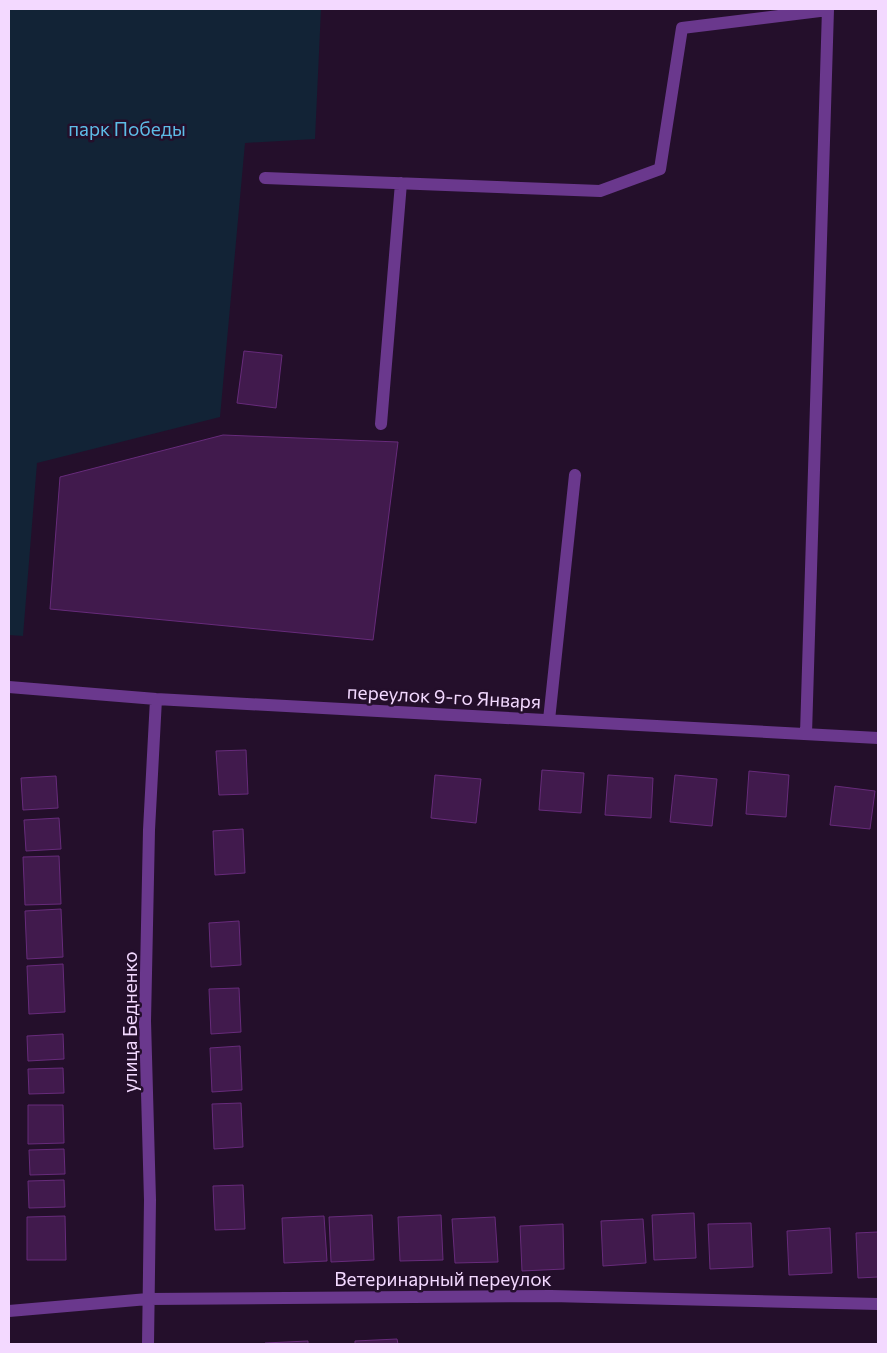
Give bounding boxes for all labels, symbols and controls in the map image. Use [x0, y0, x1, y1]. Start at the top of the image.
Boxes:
park label: парк Победы [68, 117, 186, 140]
street label: переулок 9-го Января [346, 679, 542, 713]
street label: улица Бедненко [118, 951, 141, 1093]
street label: Ветеринарный переулок [334, 1267, 552, 1290]

